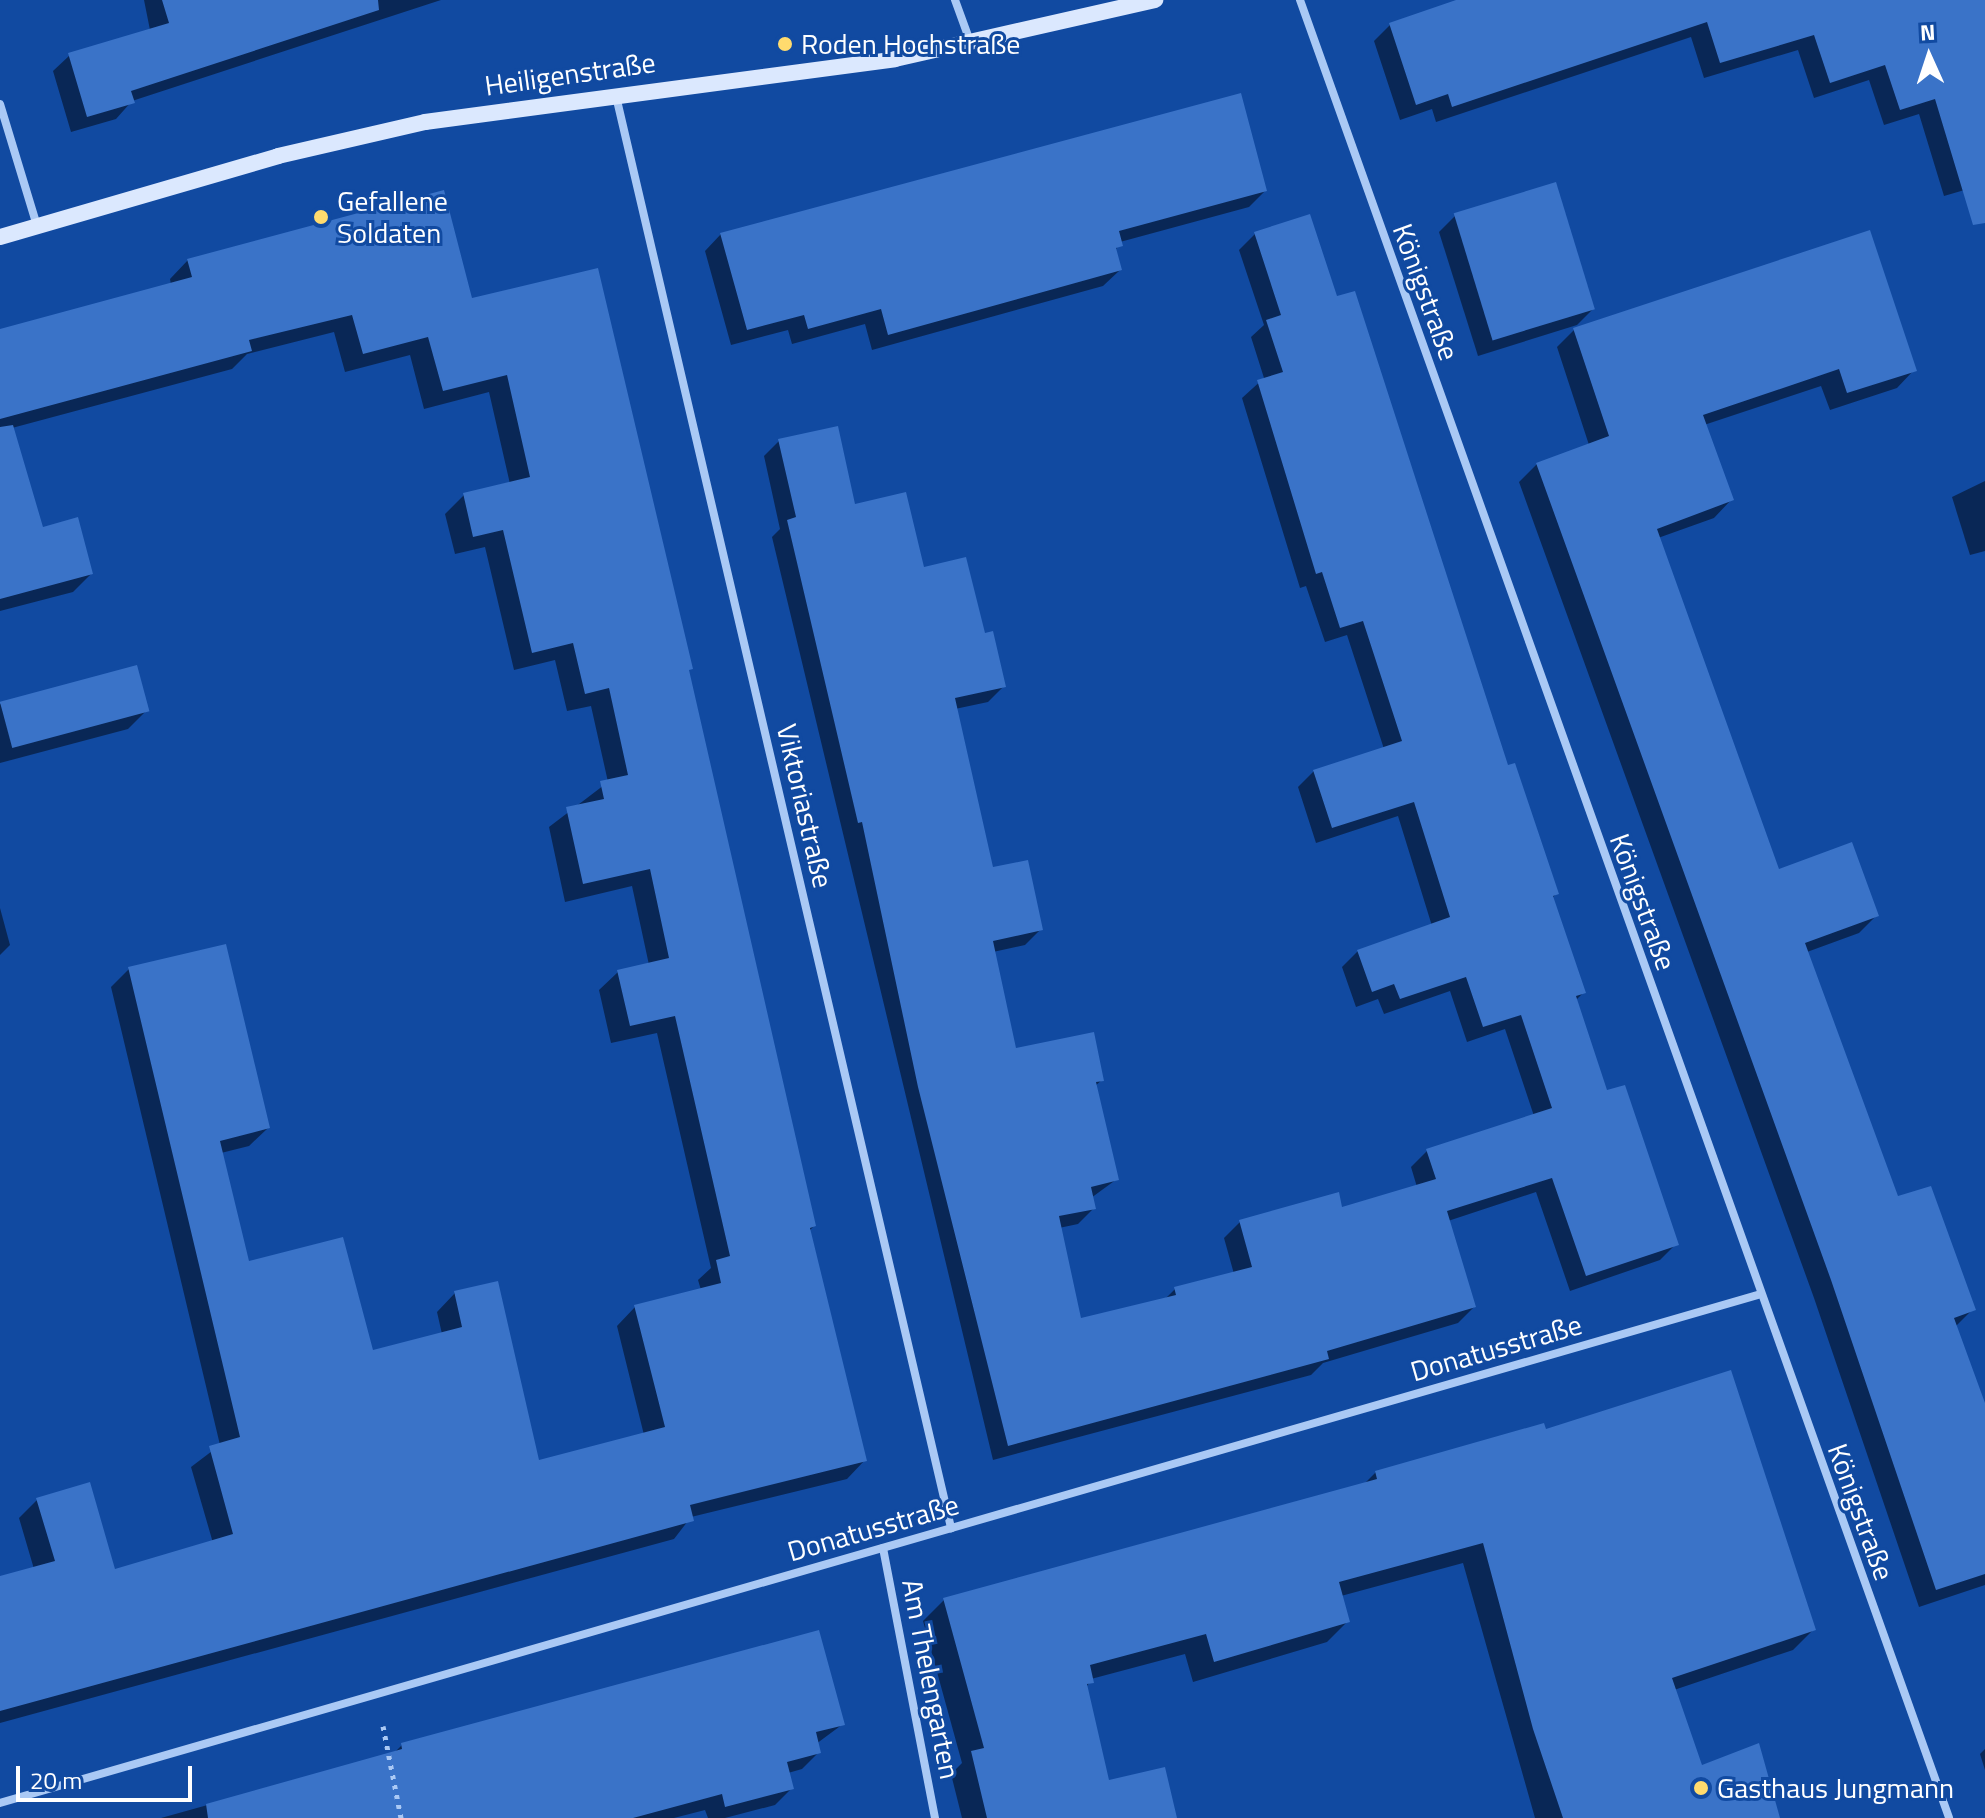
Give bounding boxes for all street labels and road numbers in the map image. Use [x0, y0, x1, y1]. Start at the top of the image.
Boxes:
street label: Heiligenstraße [483, 45, 657, 103]
street label: Königstraße [1386, 219, 1466, 365]
street label: Viktoriastraße [770, 721, 840, 891]
street label: Königstraße [1603, 829, 1683, 975]
street label: Donatusstraße [1407, 1308, 1585, 1388]
street label: Königstraße [1821, 1439, 1901, 1585]
street label: Donatusstraße [784, 1488, 962, 1568]
street label: Am Thelengarten [895, 1576, 967, 1782]

